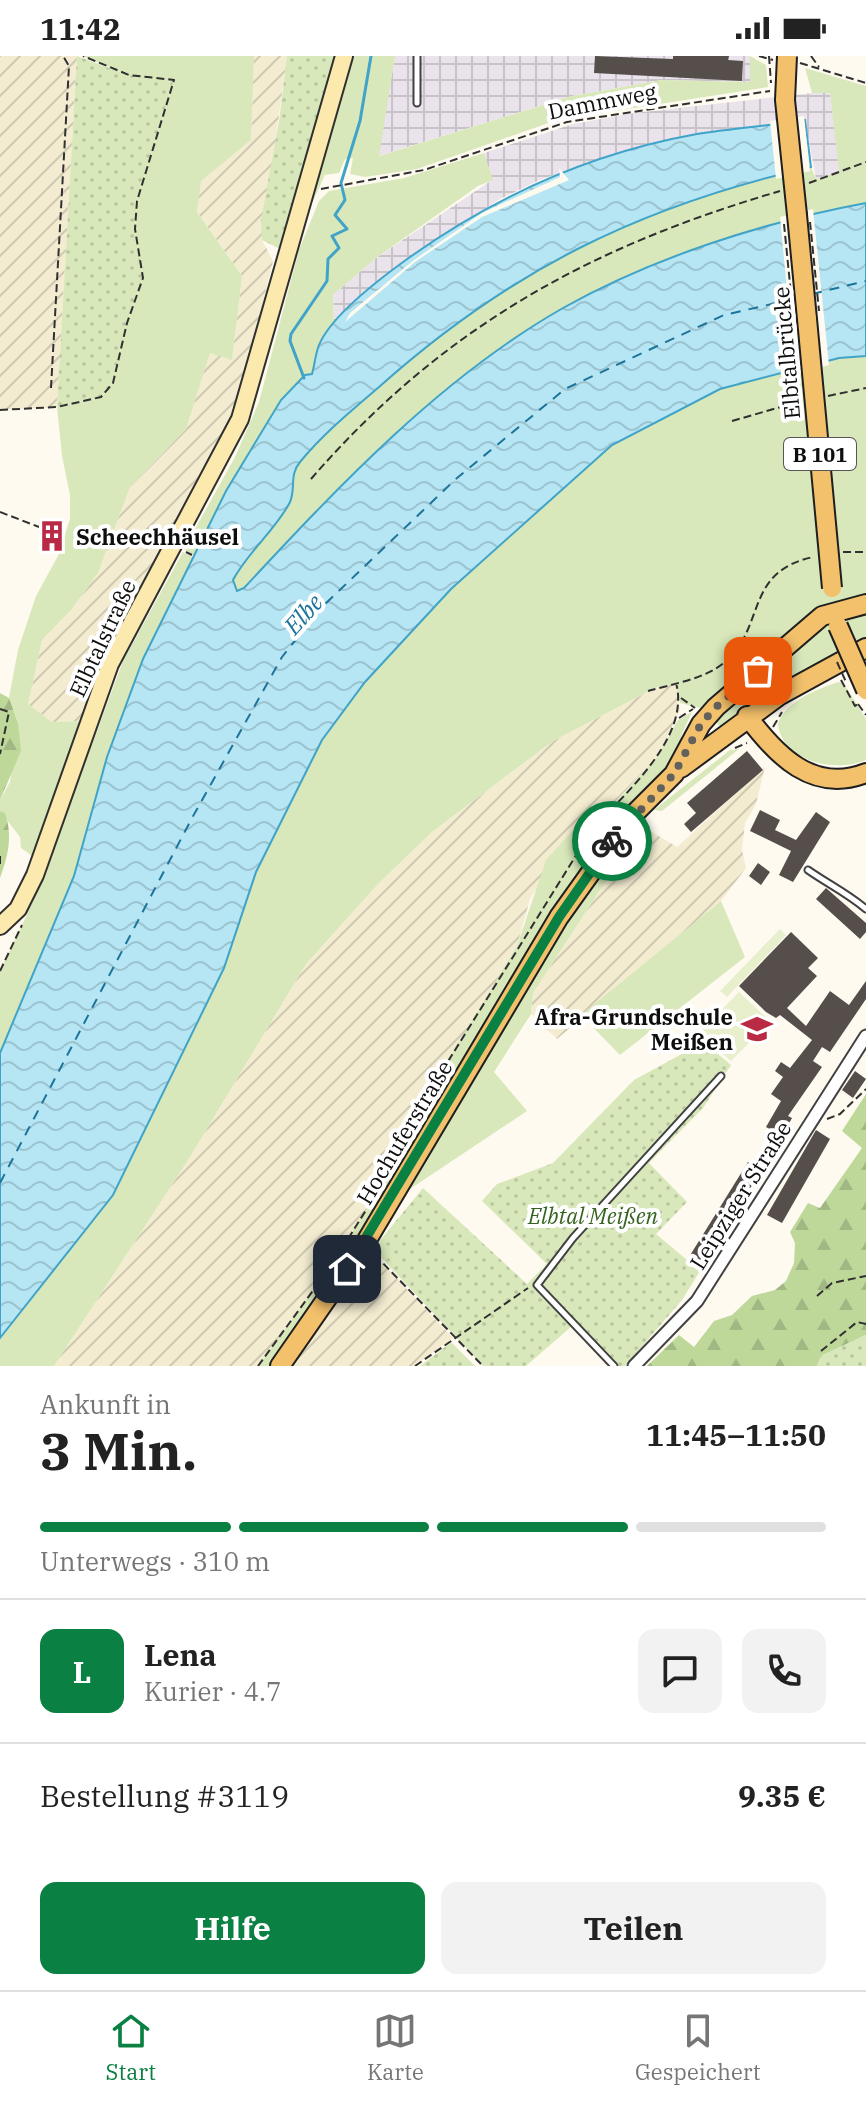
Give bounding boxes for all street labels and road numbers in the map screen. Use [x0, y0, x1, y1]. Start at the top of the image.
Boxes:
street label: Dammweg [545, 76, 659, 126]
street label: Elbtalbrücke [766, 286, 806, 420]
road number: B 101 [784, 438, 856, 470]
street label: Elbtalstraße [62, 575, 142, 701]
street label: Hochuferstraße [349, 1054, 459, 1210]
street label: Leipziger Straße [683, 1115, 797, 1275]

